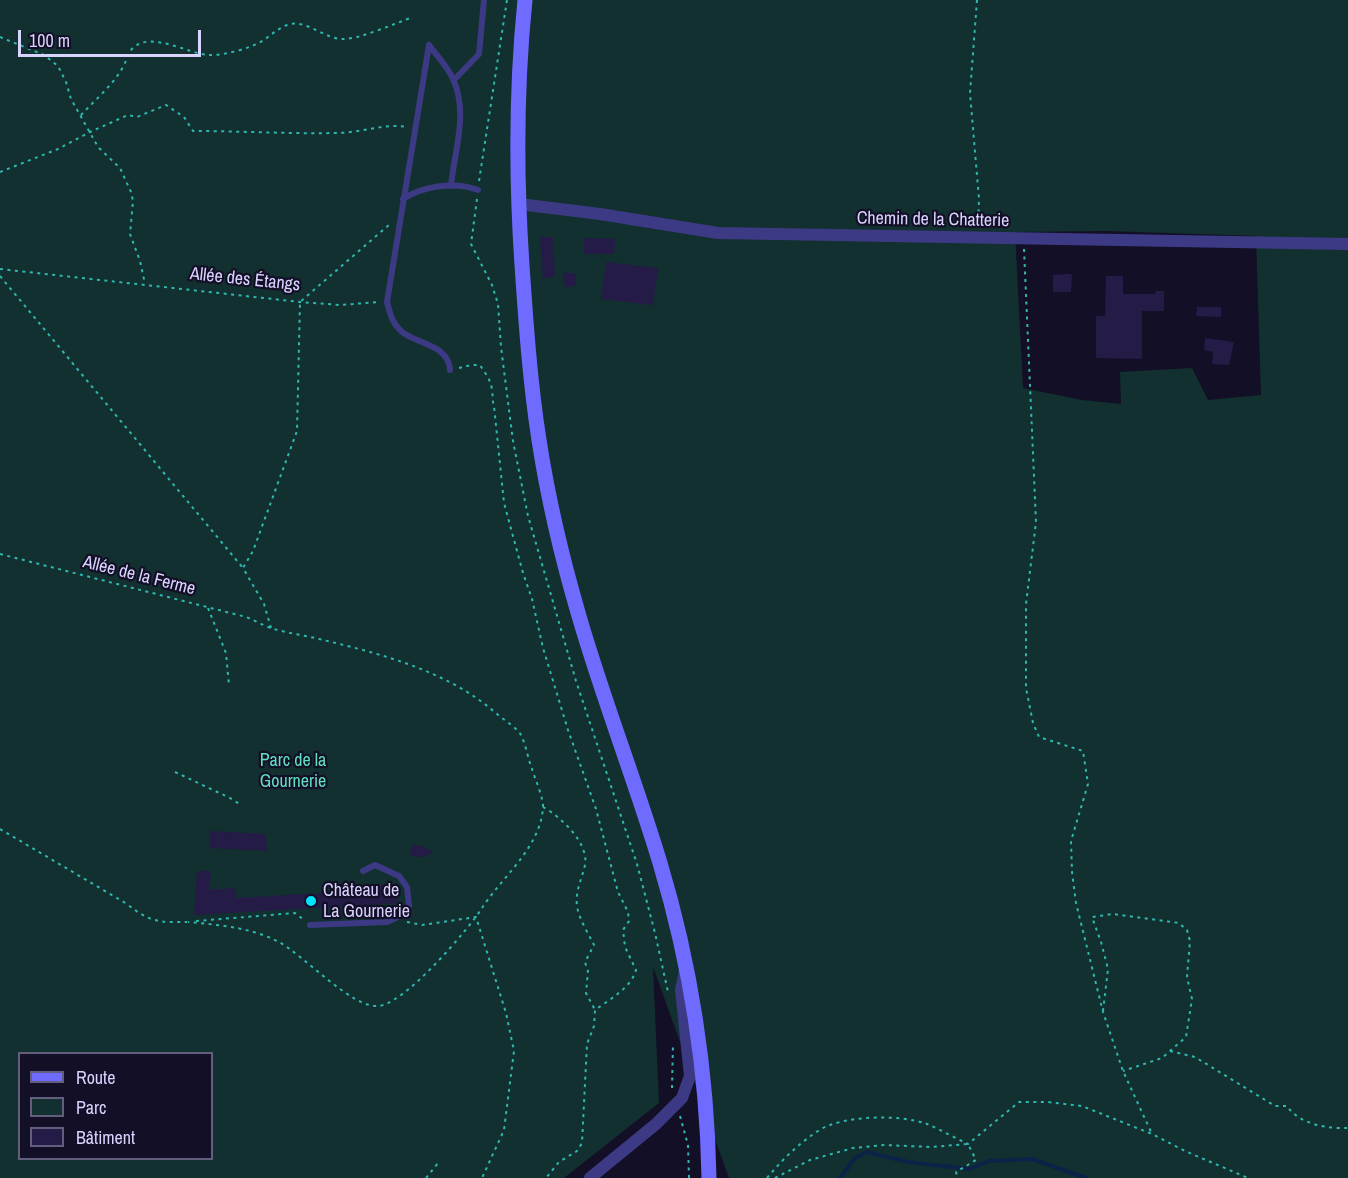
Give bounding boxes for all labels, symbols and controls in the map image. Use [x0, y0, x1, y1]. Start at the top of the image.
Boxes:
scale bar [21, 18, 204, 56]
text: 100 m [29, 28, 70, 53]
street label: Chemin de la Chatterie [857, 208, 1009, 232]
street label: Allée des Étangs [189, 263, 301, 297]
street label: Allée de la Ferme [81, 552, 197, 600]
park label: Parc de la Gournerie [260, 750, 326, 792]
place label: Château de La Gournerie [323, 880, 410, 922]
marker: Château de La Gournerie [304, 894, 318, 908]
legend [18, 1052, 213, 1160]
text: Route [76, 1065, 115, 1090]
text: Parc [76, 1095, 106, 1120]
text: Bâtiment [76, 1125, 135, 1150]

